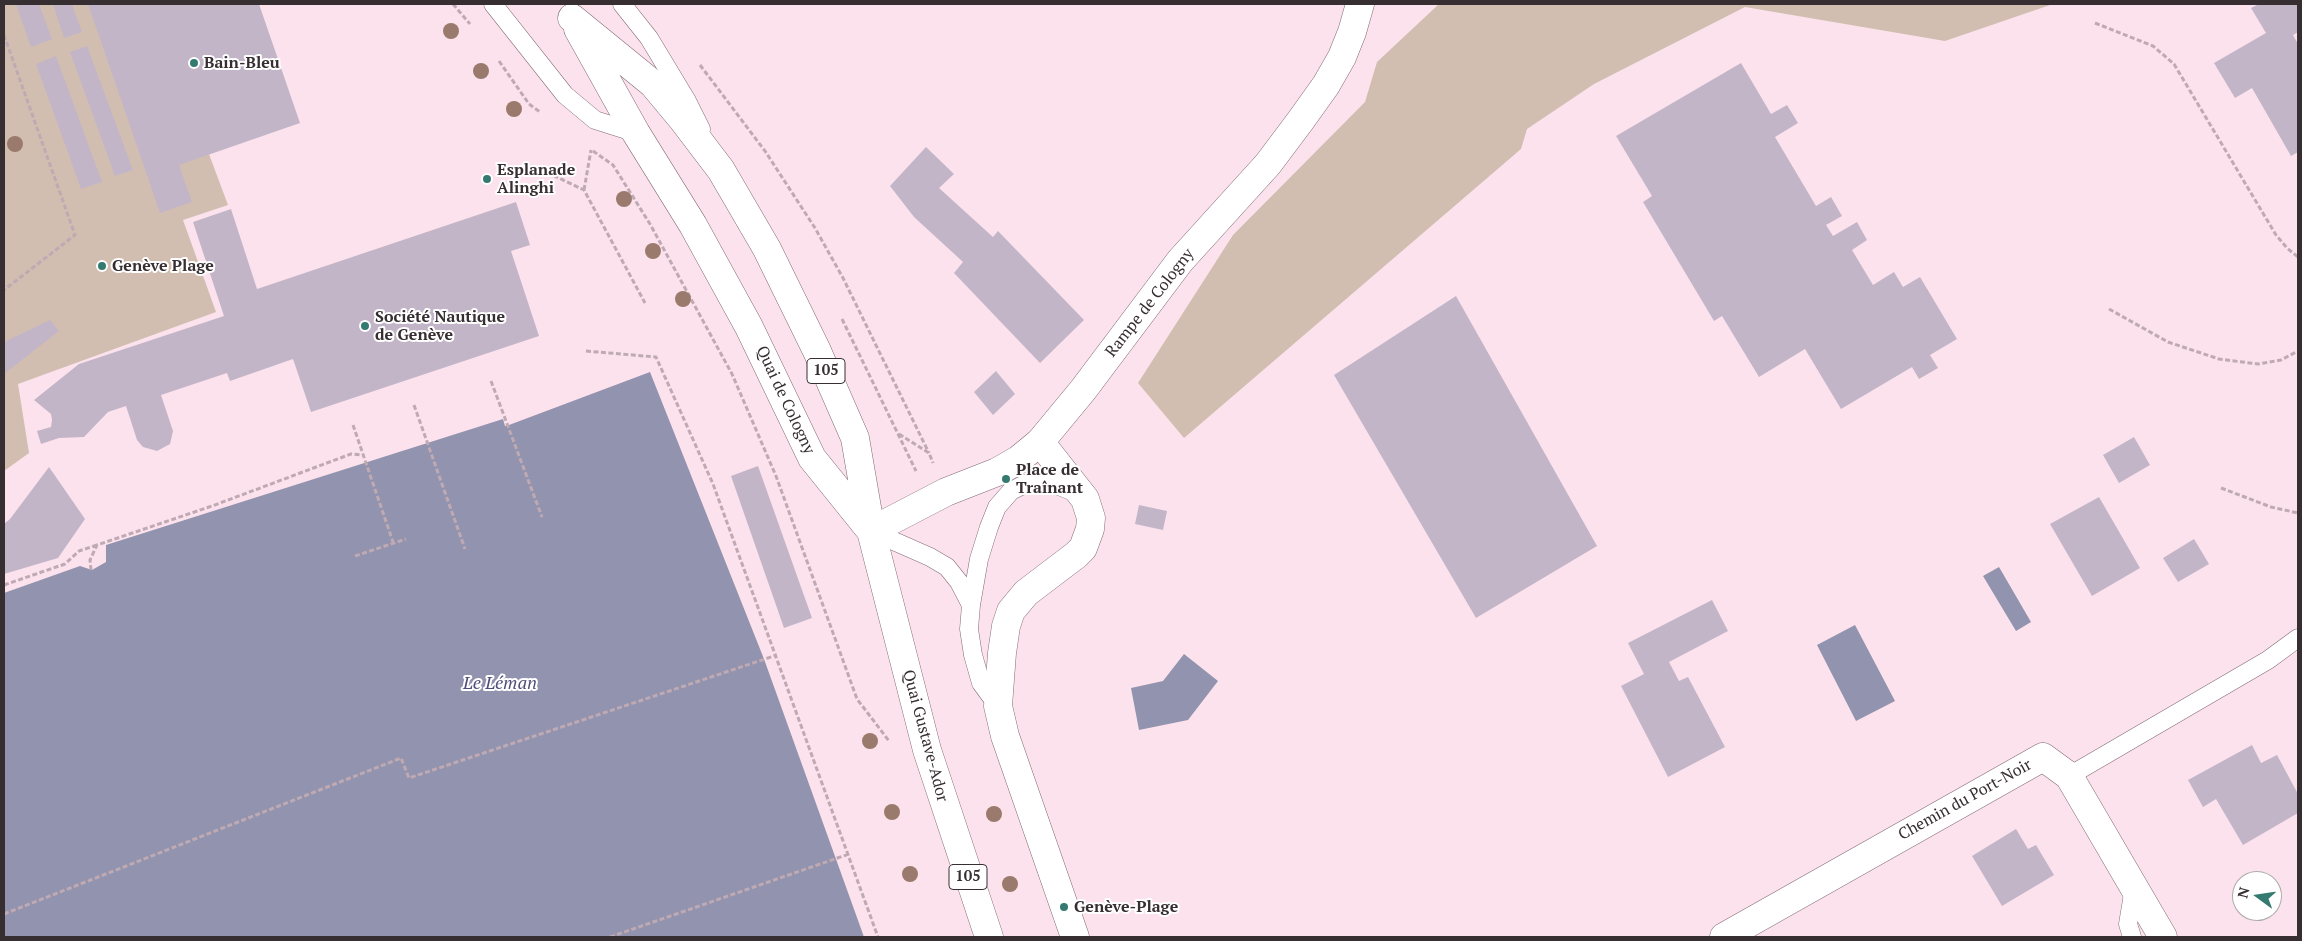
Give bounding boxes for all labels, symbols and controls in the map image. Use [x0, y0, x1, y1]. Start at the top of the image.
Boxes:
place label: Bain-Bleu [204, 53, 280, 73]
marker: Bain-Bleu [188, 57, 200, 69]
place label: Esplanade Alinghi [497, 160, 575, 198]
marker: Esplanade Alinghi [481, 173, 493, 185]
street label: Rampe de Cologny [1102, 245, 1198, 361]
place label: Genève Plage [112, 256, 214, 276]
marker: Genève Plage [96, 260, 108, 272]
place label: Société Nautique de Genève [375, 307, 505, 345]
marker: Société Nautique de Genève [359, 320, 371, 332]
street label: Quai de Cologny [752, 343, 818, 457]
road number: 105 [807, 358, 845, 384]
place label: Place de Traînant [1016, 460, 1083, 498]
marker: Place de Traînant [1000, 473, 1012, 485]
street label: Quai Gustave-Ador [898, 668, 952, 804]
water label: Le Léman [463, 673, 537, 695]
street label: Chemin du Port-Noir [1895, 755, 2035, 845]
road number: 105 [949, 864, 987, 890]
north arrow [2232, 871, 2282, 921]
text: N [2232, 885, 2253, 900]
place label: Genève-Plage [1074, 897, 1178, 917]
marker: Genève-Plage [1058, 901, 1070, 913]

